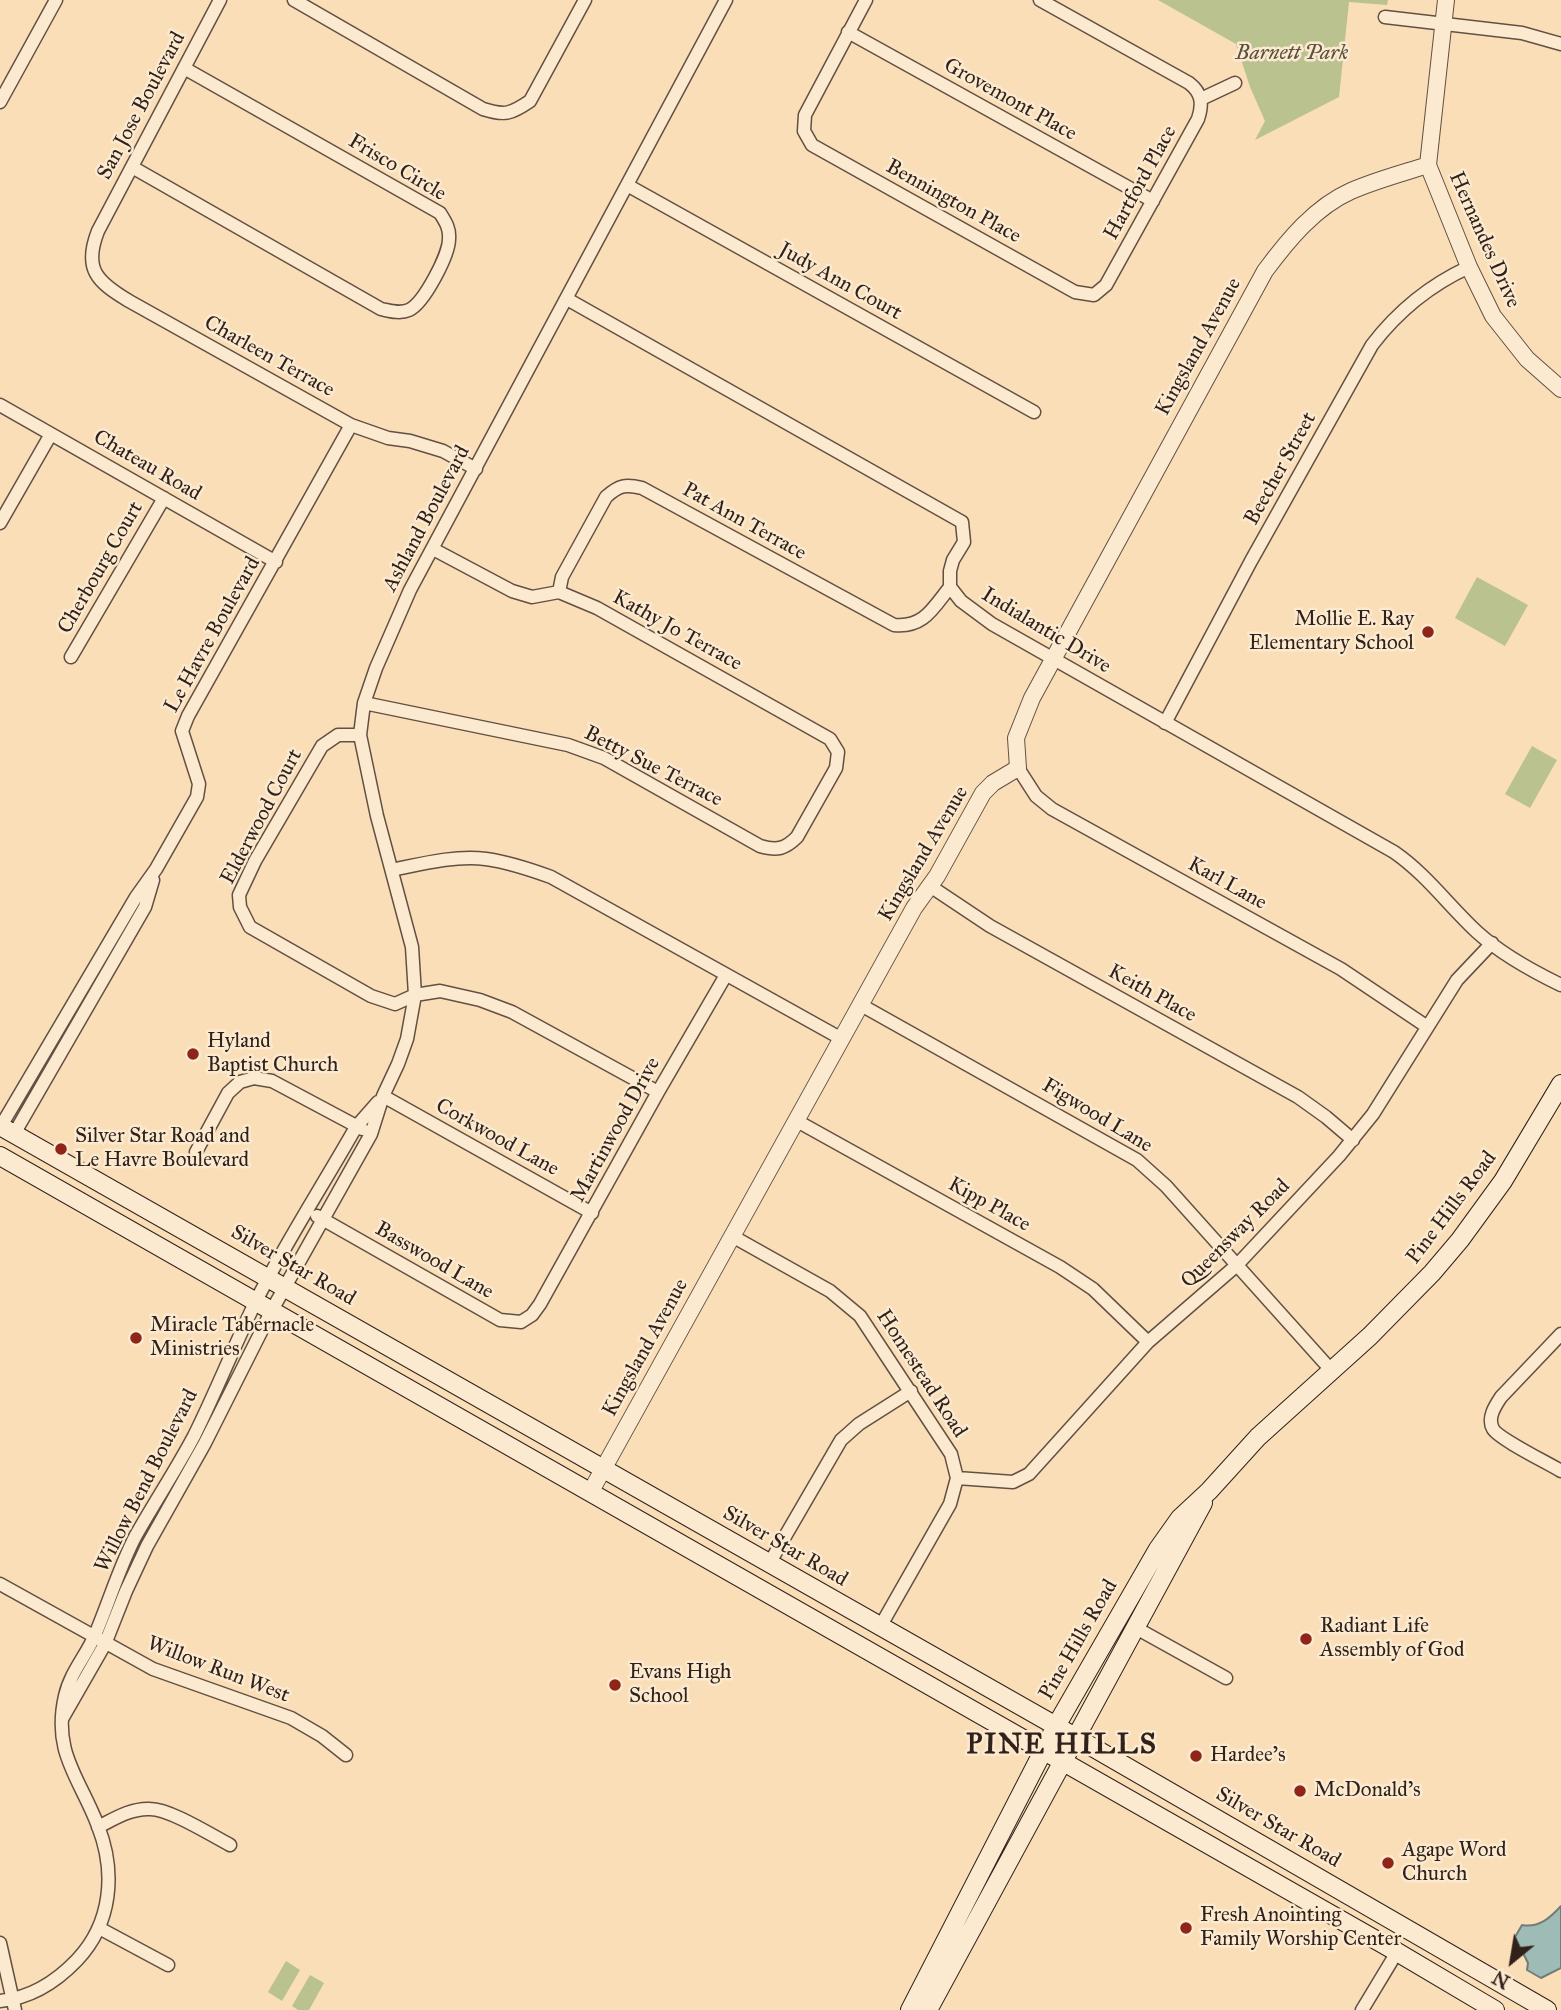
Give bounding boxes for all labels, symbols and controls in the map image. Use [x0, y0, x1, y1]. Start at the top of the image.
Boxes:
street label: San Jose Boulevard [92, 28, 192, 184]
park label: Barnett Park [1236, 41, 1348, 67]
street label: Grovemont Place [939, 53, 1081, 147]
street label: Hartford Place [1099, 121, 1183, 245]
street label: Frisco Circle [343, 129, 451, 207]
street label: Bennington Place [881, 154, 1025, 250]
street label: Hernandes Drive [1443, 168, 1525, 312]
street label: Judy Ann Court [774, 238, 906, 326]
street label: Kingsland Avenue [1151, 274, 1247, 420]
street label: Charleen Terrace [199, 311, 339, 403]
street label: Beecher Street [1240, 408, 1322, 530]
street label: Chateau Road [89, 425, 205, 507]
street label: Ashland Boulevard [378, 442, 476, 596]
street label: Pat Ann Terrace [678, 478, 810, 566]
street label: Cherbourg Court [53, 497, 149, 639]
street label: Le Havre Boulevard [160, 553, 266, 717]
street label: Indialantic Drive [977, 582, 1115, 680]
street label: Kathy Jo Terrace [608, 585, 746, 677]
place label: Mollie E. Ray Elementary School [1249, 607, 1414, 657]
marker: Mollie E. Ray Elementary School [1420, 624, 1436, 640]
street label: Betty Sue Terrace [580, 721, 726, 813]
street label: Elderwood Court [216, 745, 308, 889]
street label: Kingsland Avenue [874, 782, 974, 926]
street label: Karl Lane [1183, 852, 1271, 916]
street label: Keith Place [1104, 959, 1200, 1029]
place label: Hyland Baptist Church [207, 1029, 338, 1079]
marker: Hyland Baptist Church [185, 1046, 201, 1062]
street label: Martinwood Drive [566, 1053, 666, 1207]
street label: Figwood Lane [1037, 1073, 1157, 1159]
street label: Corkwood Lane [431, 1094, 563, 1182]
place label: Silver Star Road and Le Havre Boulevard [75, 1124, 250, 1174]
marker: Silver Star Road and Le Havre Boulevard [53, 1141, 69, 1157]
street label: Pine Hills Road [1401, 1147, 1503, 1269]
street label: Kipp Place [943, 1172, 1035, 1238]
street label: Queensway Road [1176, 1174, 1296, 1294]
street label: Basswood Lane [370, 1217, 498, 1305]
street label: Silver Star Road [226, 1220, 360, 1312]
street label: Kingsland Avenue [598, 1275, 694, 1421]
street label: Homestead Road [870, 1305, 972, 1443]
place label: Miracle Tabernacle Ministries [150, 1313, 314, 1363]
marker: Miracle Tabernacle Ministries [128, 1330, 144, 1346]
street label: Willow Bend Boulevard [90, 1385, 204, 1577]
street label: Silver Star Road [718, 1501, 852, 1593]
street label: Pine Hills Road [1034, 1575, 1124, 1705]
place label: Radiant Life Assembly of God [1320, 1614, 1464, 1664]
street label: Willow Run West [143, 1631, 293, 1709]
marker: Radiant Life Assembly of God [1298, 1631, 1314, 1647]
place label: Evans High School [629, 1660, 731, 1710]
marker: Evans High School [607, 1677, 623, 1693]
district label: PINE HILLS [967, 1729, 1157, 1763]
place label: Hardee's [1210, 1743, 1286, 1769]
marker: Hardee's [1188, 1748, 1204, 1764]
place label: McDonald's [1314, 1778, 1421, 1804]
street label: Silver Star Road [1211, 1782, 1345, 1874]
marker: McDonald's [1292, 1783, 1308, 1799]
place label: Agape Word Church [1402, 1838, 1507, 1888]
marker: Agape Word Church [1380, 1855, 1396, 1871]
place label: Fresh Anointing Family Worship Center [1200, 1903, 1401, 1953]
marker: Fresh Anointing Family Worship Center [1178, 1920, 1194, 1936]
north arrow [1477, 1926, 1547, 1996]
text: N [1489, 1966, 1514, 1994]

